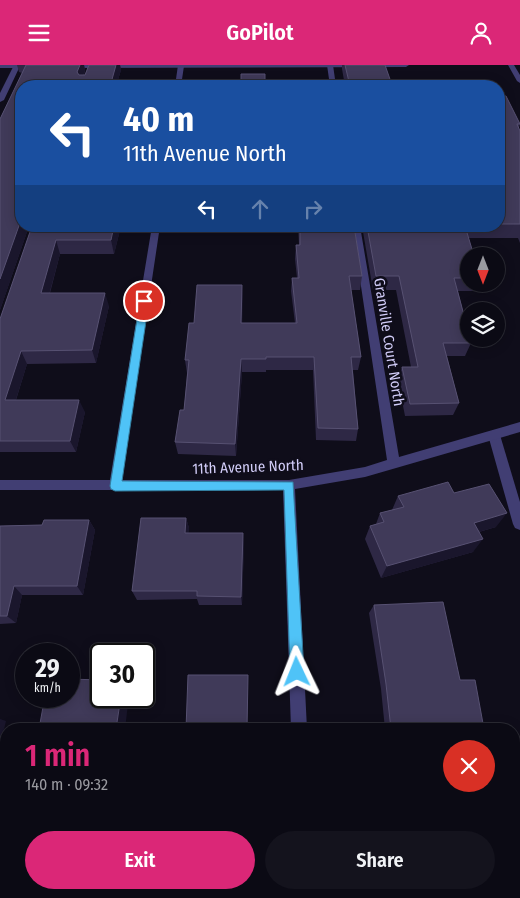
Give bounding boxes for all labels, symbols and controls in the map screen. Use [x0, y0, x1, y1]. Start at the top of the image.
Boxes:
icon: menu [25, 19, 53, 47]
text: GoPilot [226, 19, 294, 46]
icon: person [467, 19, 495, 47]
text: 40 m [123, 98, 194, 140]
icon: left [40, 100, 105, 165]
text: 11th Avenue North [123, 140, 286, 167]
icon: left [193, 195, 221, 223]
icon: ahead [246, 195, 274, 223]
icon: right [299, 195, 327, 223]
north arrow [460, 247, 505, 293]
map controls [460, 247, 505, 347]
street label: Granville Court North [370, 277, 408, 407]
pin [123, 280, 165, 322]
icon: arrive [130, 287, 158, 315]
button: layers [460, 302, 505, 347]
street label: 11th Avenue North [192, 456, 304, 478]
speed limit sign: 30 [90, 643, 155, 708]
position arrow [270, 645, 322, 697]
text: 29 [35, 654, 60, 684]
text: km/h [34, 681, 61, 695]
text: 1 min [25, 738, 90, 774]
button: close [443, 740, 495, 792]
text: 140 m · 09:32 [25, 775, 108, 794]
button: Exit [25, 831, 255, 889]
button: Share [265, 831, 495, 889]

